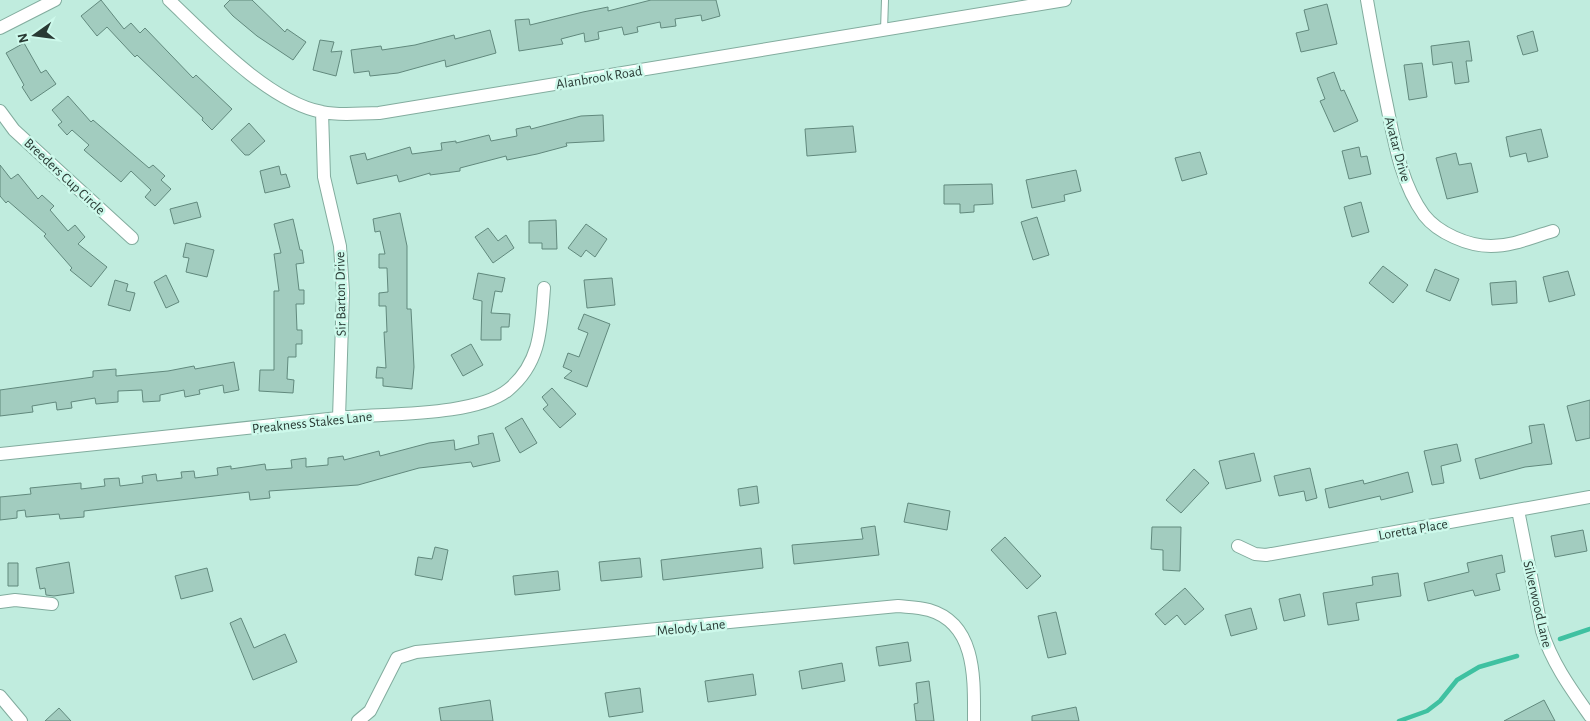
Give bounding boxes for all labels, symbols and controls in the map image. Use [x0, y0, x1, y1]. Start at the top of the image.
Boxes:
north arrow [10, 10, 60, 60]
text: N [15, 31, 31, 44]
street label: Alanbrook Road [555, 64, 643, 92]
street label: Avatar Drive [1382, 115, 1412, 183]
street label: Breeders Cup Circle [21, 136, 107, 218]
street label: Sir Barton Drive [333, 251, 349, 337]
street label: Preakness Stakes Lane [251, 410, 373, 436]
street label: Loretta Place [1377, 517, 1449, 543]
street label: Silverwood Lane [1520, 559, 1554, 649]
street label: Melody Lane [656, 617, 726, 639]

